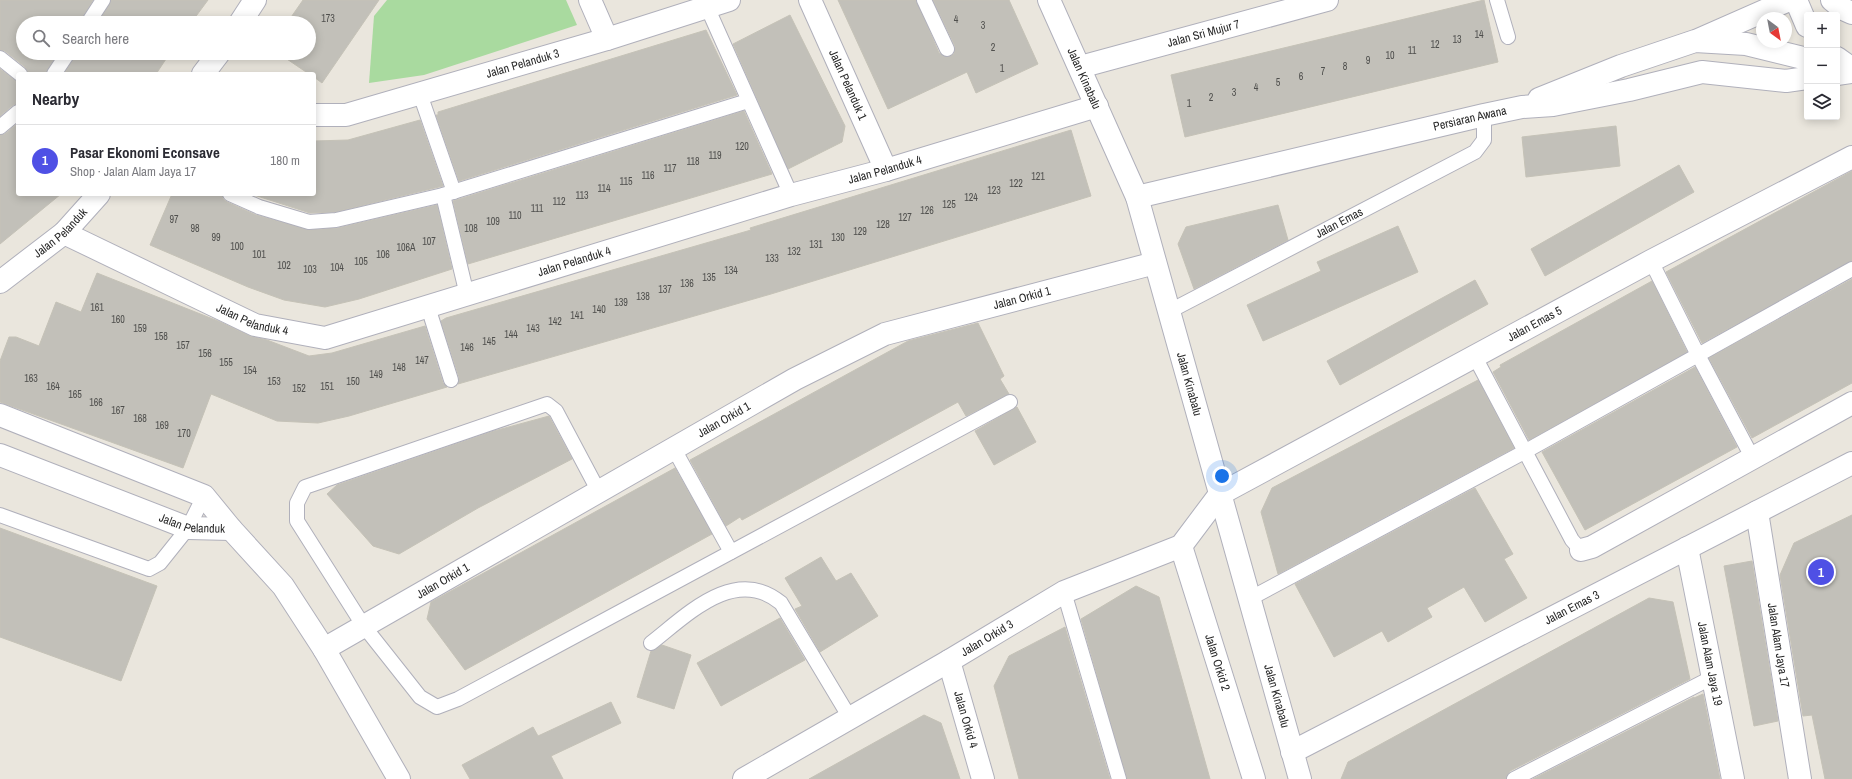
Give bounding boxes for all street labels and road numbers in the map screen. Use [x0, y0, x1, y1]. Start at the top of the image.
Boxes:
street label: Jalan Sri Mujur 7 [1165, 16, 1242, 51]
street label: Jalan Pelanduk 3 [484, 45, 561, 82]
street label: Jalan Kinabalu [1063, 45, 1105, 112]
street label: Jalan Pelanduk 1 [825, 47, 871, 123]
street label: Persiaran Awana [1432, 102, 1509, 135]
street label: Jalan Pelanduk 4 [847, 151, 924, 188]
street label: Jalan Pelanduk [30, 204, 91, 261]
street label: Jalan Emas [1313, 204, 1366, 242]
street label: Jalan Pelanduk 4 [536, 243, 613, 280]
street label: Jalan Orkid 1 [991, 283, 1053, 313]
street label: Jalan Pelanduk 4 [214, 300, 290, 339]
street label: Jalan Emas 5 [1505, 302, 1565, 345]
street label: Jalan Kinabalu [1173, 350, 1206, 418]
street label: Jalan Orkid 1 [695, 398, 754, 441]
street label: Jalan Pelanduk [157, 510, 225, 537]
street label: Jalan Orkid 1 [413, 559, 473, 602]
street label: Jalan Emas 3 [1542, 587, 1602, 628]
street label: Jalan Alam Jaya 17 [1764, 602, 1793, 689]
street label: Jalan Orkid 3 [958, 616, 1016, 660]
street label: Jalan Alam Jaya 19 [1694, 620, 1726, 707]
street label: Jalan Orkid 2 [1201, 632, 1234, 693]
street label: Jalan Kinabalu [1260, 662, 1293, 730]
street label: Jalan Orkid 4 [950, 689, 982, 750]

